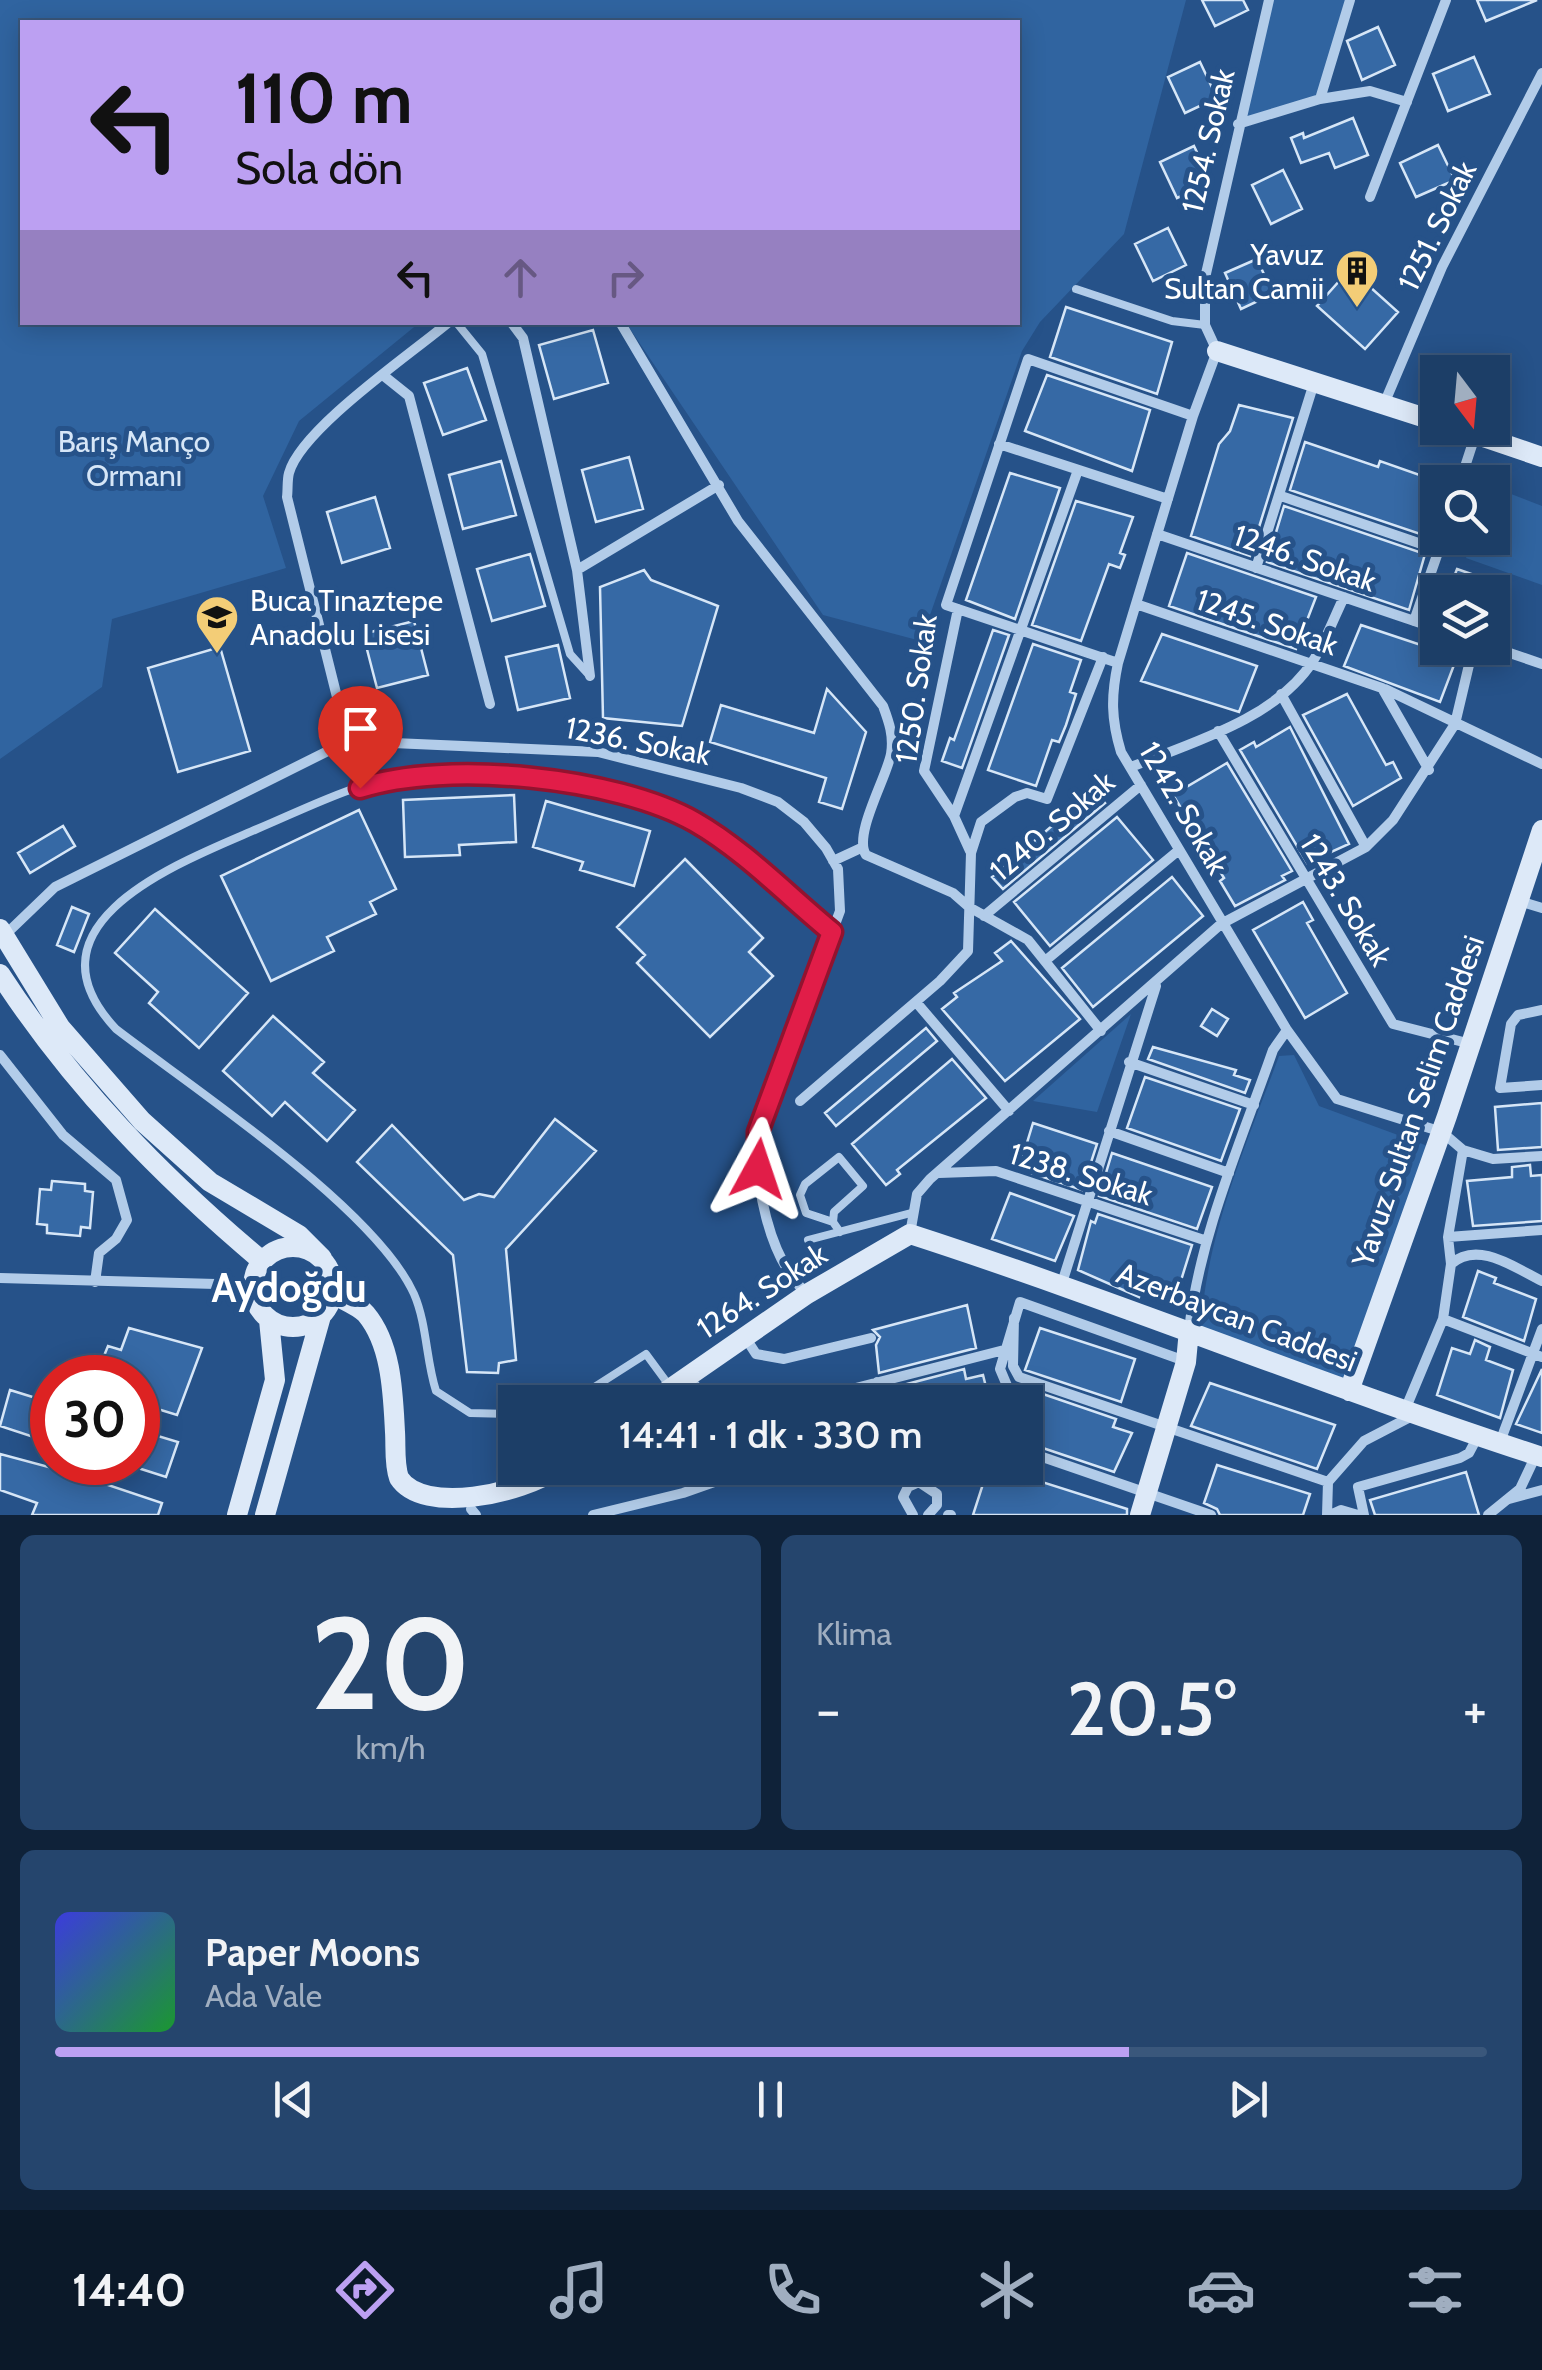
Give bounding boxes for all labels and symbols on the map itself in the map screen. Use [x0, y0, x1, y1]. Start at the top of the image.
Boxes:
street label: 1254. Sokak [1173, 65, 1243, 217]
street label: 1251. Sokak [1390, 155, 1484, 297]
place label: Yavuz Sultan Camii [1164, 236, 1324, 307]
building icon: Yavuz Sultan Camii [1334, 248, 1380, 309]
north arrow [1420, 355, 1510, 445]
park label: Barış Manço Ormanı [58, 423, 210, 494]
street label: 1246. Sokak [1229, 516, 1382, 600]
street label: 1245. Sokak [1191, 581, 1343, 664]
place label: Buca Tınaztepe Anadolu Lisesi [250, 582, 443, 653]
school or university icon: Buca Tınaztepe Anadolu Lisesi [194, 594, 240, 655]
street label: 1250. Sokak [887, 611, 945, 766]
pin [318, 686, 403, 789]
street label: 1236. Sokak [562, 709, 714, 773]
street label: 1242. Sokak [1131, 735, 1237, 881]
street label: 1240. Sokak [982, 763, 1122, 889]
street label: 1243. Sokak [1292, 827, 1400, 973]
street label: Yavuz Sultan Selim Caddesi [1344, 930, 1492, 1272]
position arrow [706, 1117, 810, 1221]
street label: 1238. Sokak [1005, 1135, 1158, 1213]
street label: 1264. Sokak [690, 1235, 834, 1347]
street label: Azerbaycan Caddesi [1112, 1254, 1362, 1380]
district label: Aydoğdu [211, 1263, 367, 1312]
speed limit sign: 30 [30, 1355, 160, 1485]

